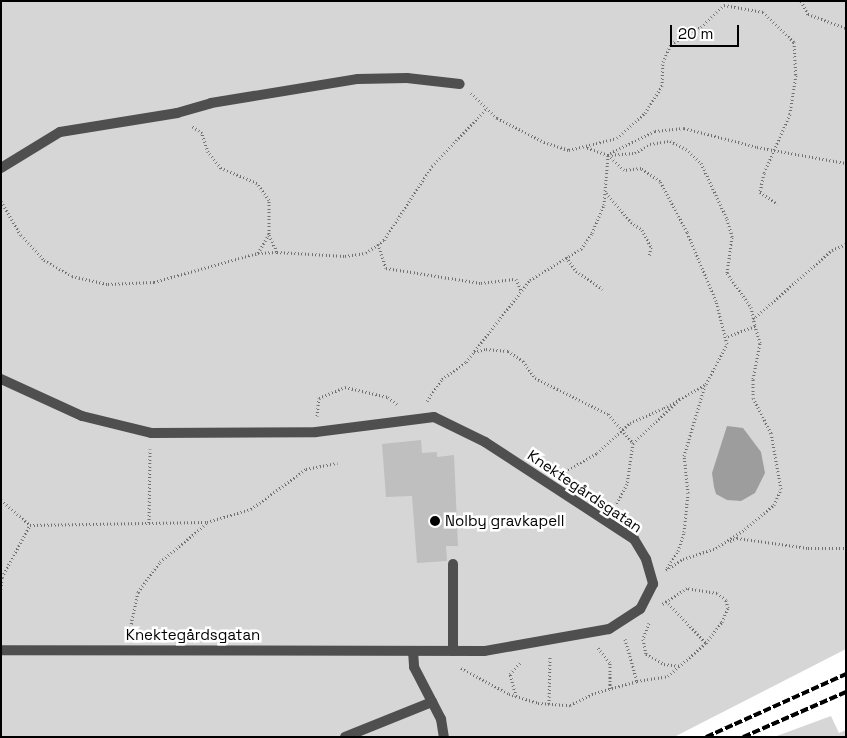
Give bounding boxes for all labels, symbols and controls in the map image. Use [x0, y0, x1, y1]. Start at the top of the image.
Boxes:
scale bar [672, 15, 741, 47]
text: 20 m [678, 24, 713, 43]
street label: Knektegårdsgatan [524, 446, 646, 536]
place label: Nolby gravkapell [445, 512, 564, 530]
marker: Nolby gravkapell [429, 515, 441, 527]
street label: Knektegårdsgatan [126, 626, 260, 644]

